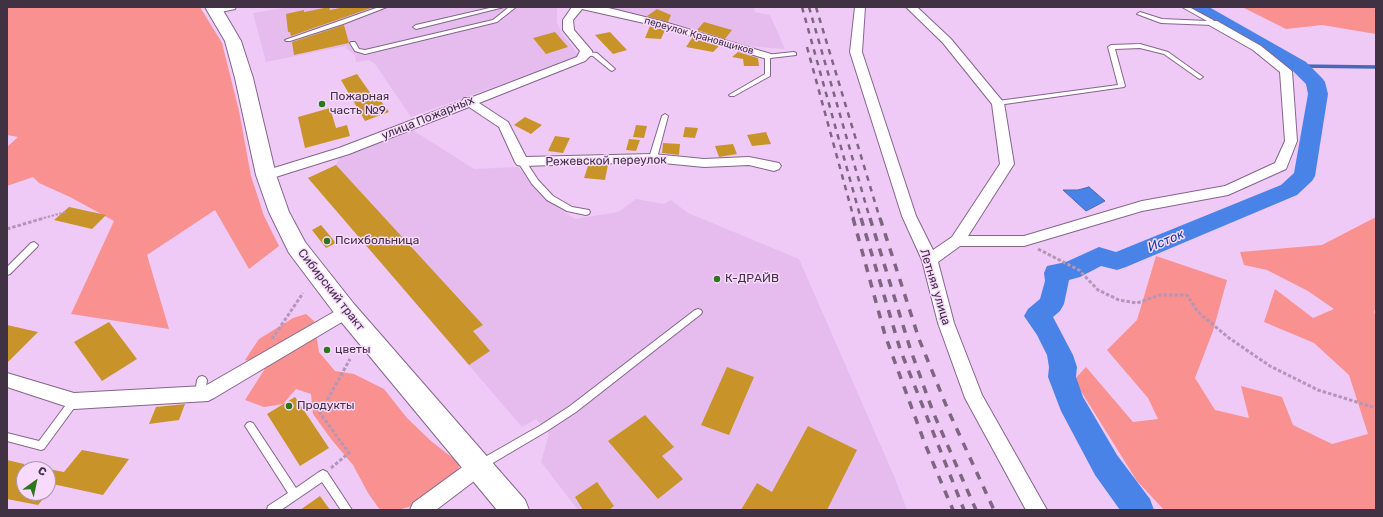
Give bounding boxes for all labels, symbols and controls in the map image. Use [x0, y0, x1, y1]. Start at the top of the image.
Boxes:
street label: переулок Крановщиков [643, 15, 755, 57]
place label: Пожарная часть №9 [330, 90, 389, 118]
street label: улица Пожарных [380, 93, 476, 143]
marker: Пожарная часть №9 [317, 99, 327, 109]
street label: Режевской переулок [545, 153, 667, 169]
water label: Исток [1146, 226, 1186, 256]
place label: Психбольница [335, 234, 419, 248]
marker: Психбольница [322, 236, 332, 246]
street label: Сибирский тракт [295, 246, 367, 334]
street label: Летняя улица [917, 247, 953, 327]
place label: К-ДРАЙВ [725, 272, 779, 286]
marker: К-ДРАЙВ [712, 274, 722, 284]
place label: цветы [335, 343, 371, 357]
marker: цветы [322, 345, 332, 355]
place label: Продукты [297, 399, 354, 413]
marker: Продукты [284, 401, 294, 411]
north arrow [16, 461, 56, 501]
text: С [35, 464, 49, 479]

